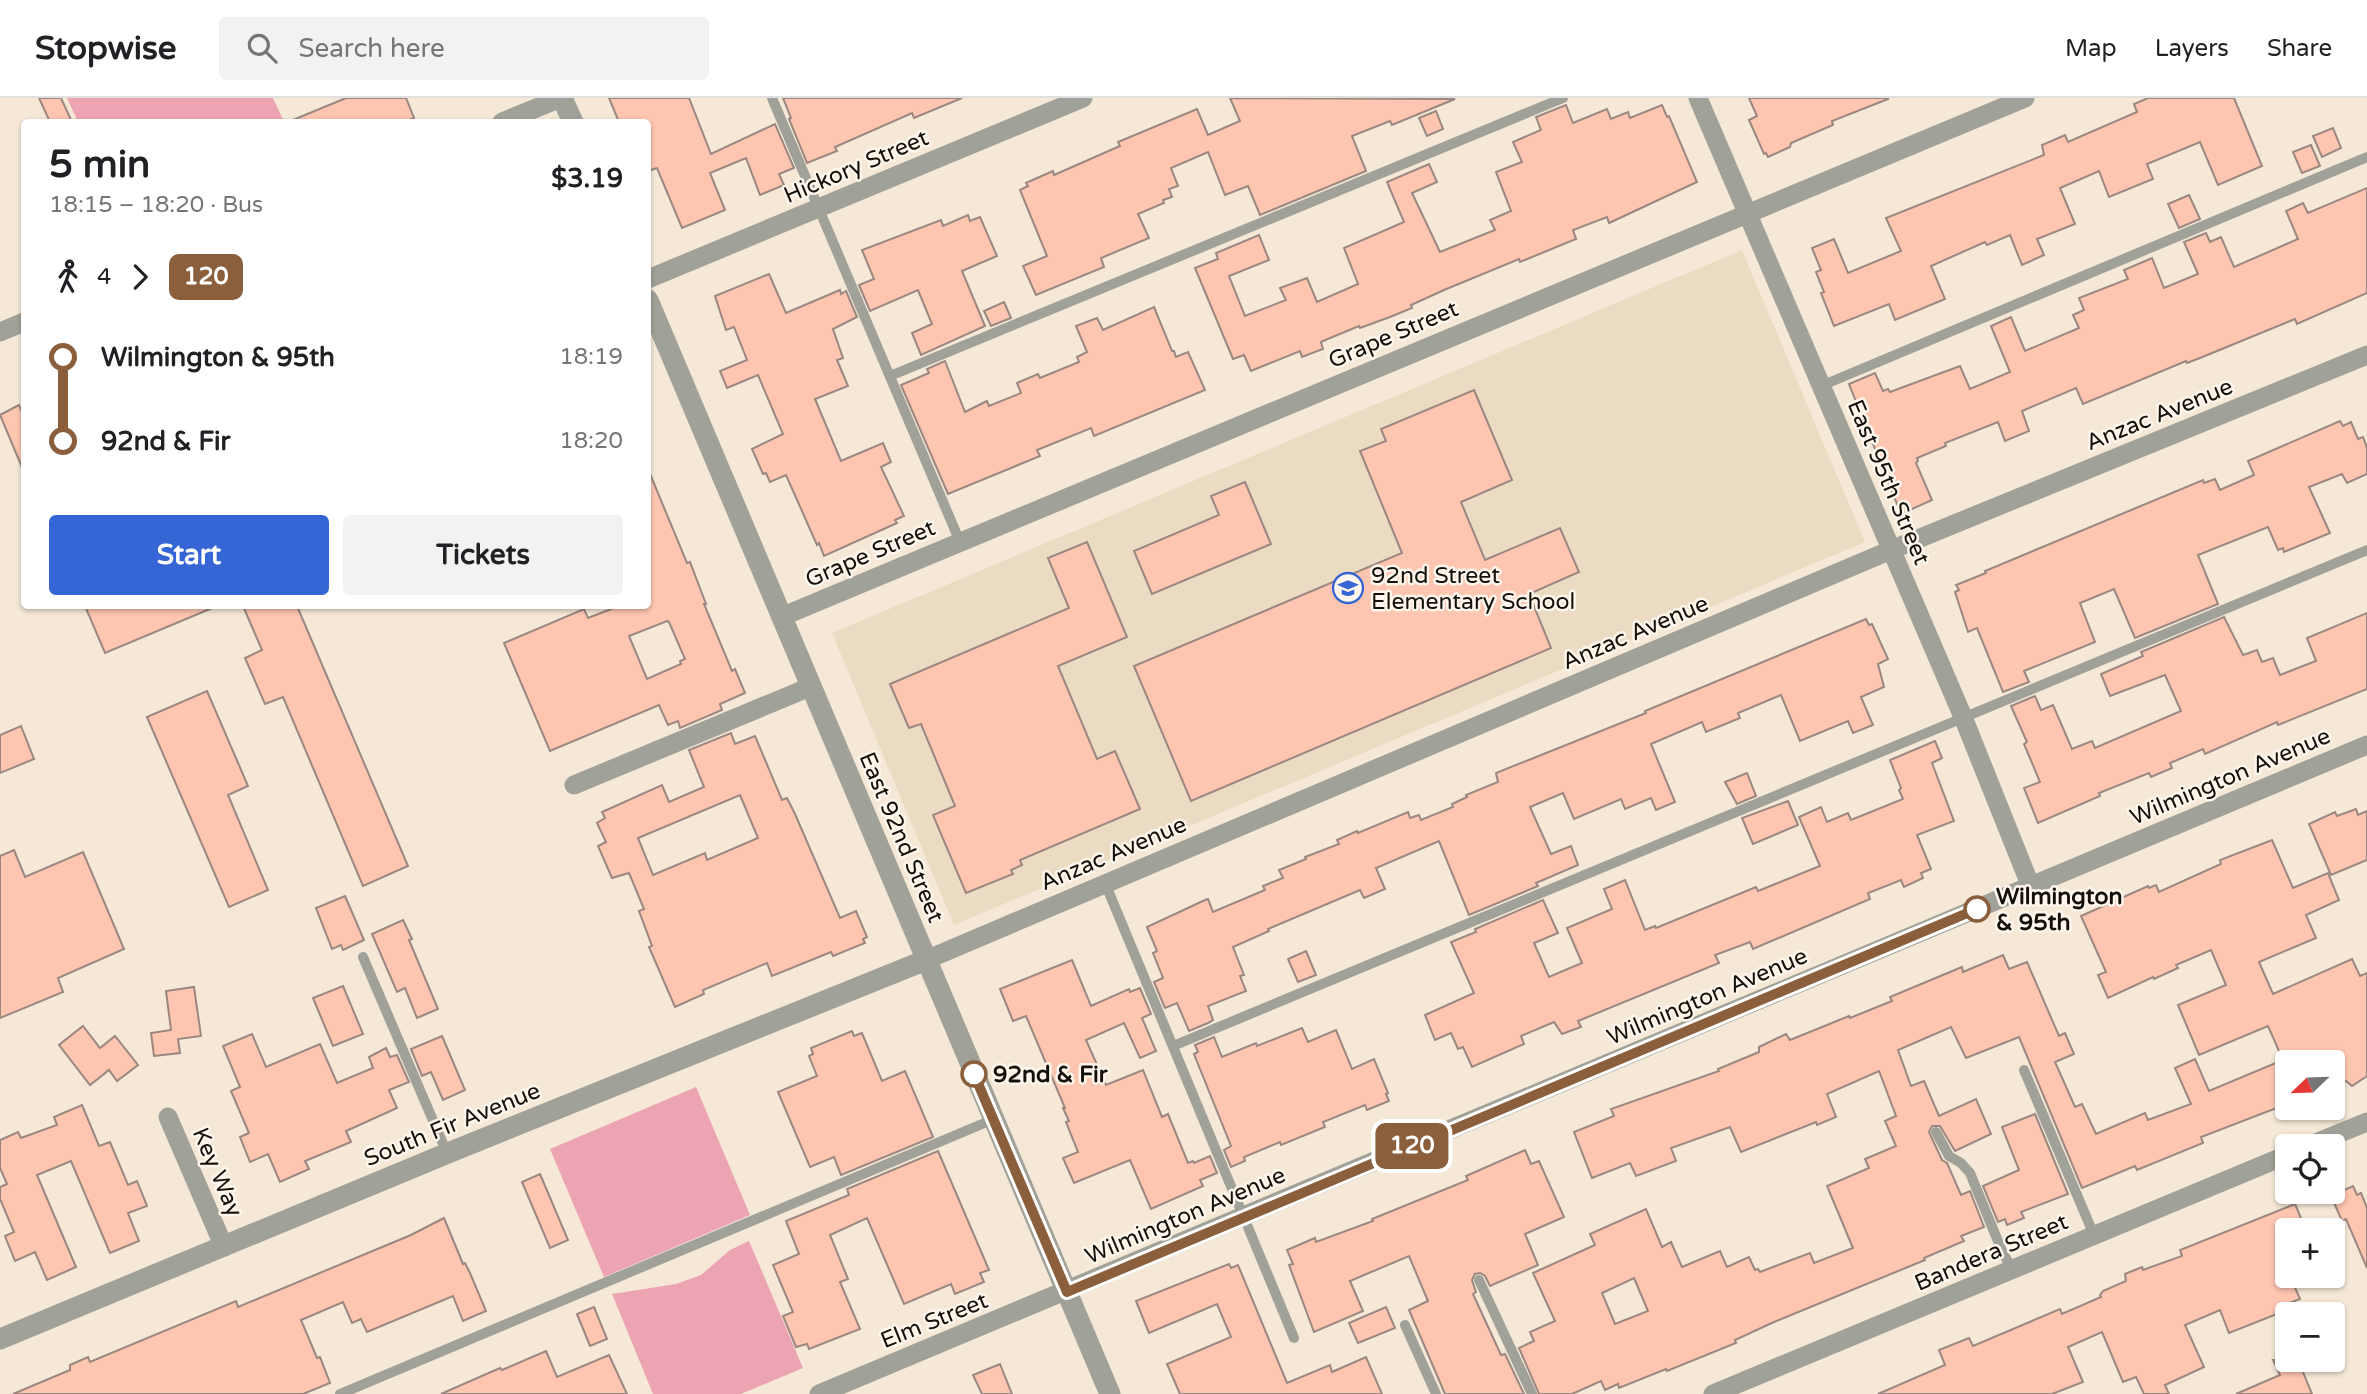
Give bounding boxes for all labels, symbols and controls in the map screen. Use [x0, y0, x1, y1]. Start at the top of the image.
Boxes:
search box [219, 17, 709, 80]
text: Stopwise [35, 29, 177, 68]
icon: search [243, 29, 281, 67]
text: Search here [299, 33, 445, 64]
text: Map [2065, 34, 2117, 63]
text: Layers [2155, 34, 2229, 63]
text: Share [2267, 34, 2332, 63]
street label: Hickory Street [780, 124, 933, 210]
text: 5 min [49, 142, 150, 188]
text: $3.19 [551, 163, 623, 194]
text: 18:15 – 18:20 · Bus [49, 191, 263, 219]
icon: walk [49, 258, 87, 296]
icon: forward [121, 258, 159, 296]
text: 120 [183, 262, 229, 291]
text: 4 [97, 263, 111, 291]
street label: Grape Street [1324, 295, 1463, 375]
text: Wilmington & 95th [101, 342, 335, 373]
text: 18:19 [559, 343, 623, 371]
street label: Anzac Avenue [2082, 373, 2237, 457]
street label: East 95th Street [1841, 396, 1936, 569]
text: 92nd & Fir [101, 426, 230, 457]
text: 18:20 [559, 427, 623, 455]
street label: Grape Street [801, 514, 940, 594]
button: Start [49, 515, 329, 595]
button: Tickets [343, 515, 623, 595]
place label: 92nd Street Elementary School [1371, 562, 1575, 616]
school or university icon: 92nd Street Elementary School [1331, 571, 1365, 605]
street label: Anzac Avenue [1558, 590, 1713, 676]
street label: Wilmington Avenue [2126, 722, 2335, 832]
street label: East 92nd Street [853, 748, 950, 927]
street label: Anzac Avenue [1036, 811, 1191, 897]
place label: Wilmington & 95th [1996, 883, 2122, 937]
marker: Wilmington & 95th [1964, 896, 1990, 922]
street label: Wilmington Avenue [1603, 942, 1812, 1052]
north arrow [2275, 1050, 2345, 1120]
map controls [2275, 1050, 2345, 1372]
marker: 92nd & Fir [961, 1061, 987, 1087]
place label: 92nd & Fir [993, 1061, 1109, 1089]
street label: South Fir Avenue [360, 1077, 545, 1173]
line badge: 120 [1372, 1123, 1452, 1169]
street label: Key Way [186, 1124, 248, 1221]
text: 120 [1389, 1131, 1435, 1160]
button: locate [2275, 1134, 2345, 1204]
street label: Wilmington Avenue [1081, 1161, 1290, 1271]
street label: Bandera Street [1911, 1208, 2072, 1298]
button: + [2275, 1218, 2345, 1288]
street label: Elm Street [877, 1287, 992, 1355]
button: − [2275, 1302, 2345, 1372]

